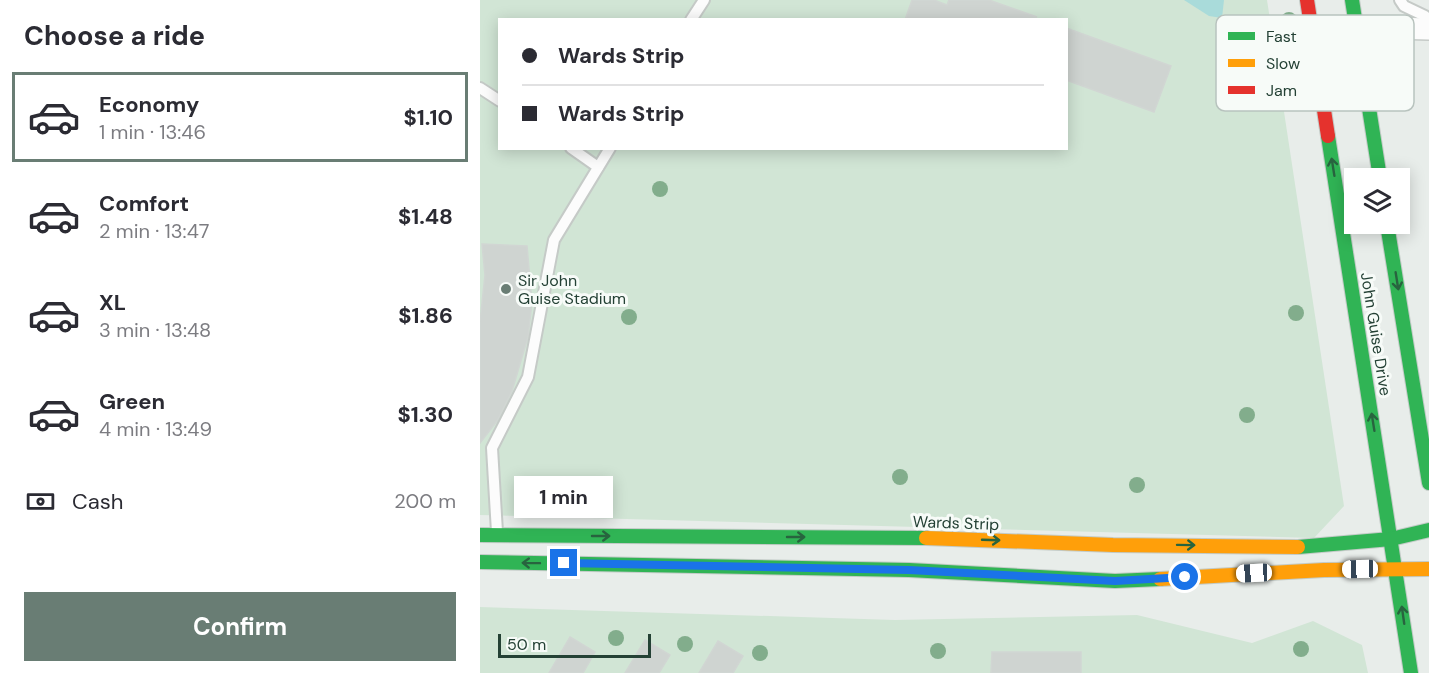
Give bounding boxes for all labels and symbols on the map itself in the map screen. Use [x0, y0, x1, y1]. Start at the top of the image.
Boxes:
legend [1216, 15, 1414, 111]
text: Fast [1266, 26, 1297, 47]
text: Slow [1266, 53, 1300, 74]
text: Jam [1266, 80, 1297, 101]
one-way arrow [1328, 158, 1339, 178]
place label: Sir John Guise Stadium [518, 270, 626, 309]
street label: John Guise Drive [1356, 271, 1396, 397]
one-way arrow [1391, 271, 1402, 291]
marker: Sir John Guise Stadium [499, 282, 513, 296]
one-way arrow [1367, 413, 1378, 433]
callout: 1 min [514, 476, 614, 518]
street label: Wards Strip [912, 511, 1000, 535]
one-way arrow [591, 530, 611, 542]
one-way arrow [786, 531, 806, 543]
one-way arrow [981, 535, 1001, 546]
one-way arrow [1176, 540, 1196, 551]
route end [550, 549, 577, 576]
one-way arrow [522, 557, 542, 568]
car [1342, 560, 1378, 578]
route start [1171, 563, 1198, 590]
car [1236, 563, 1272, 583]
one-way arrow [1397, 606, 1408, 625]
scale bar [498, 631, 651, 658]

